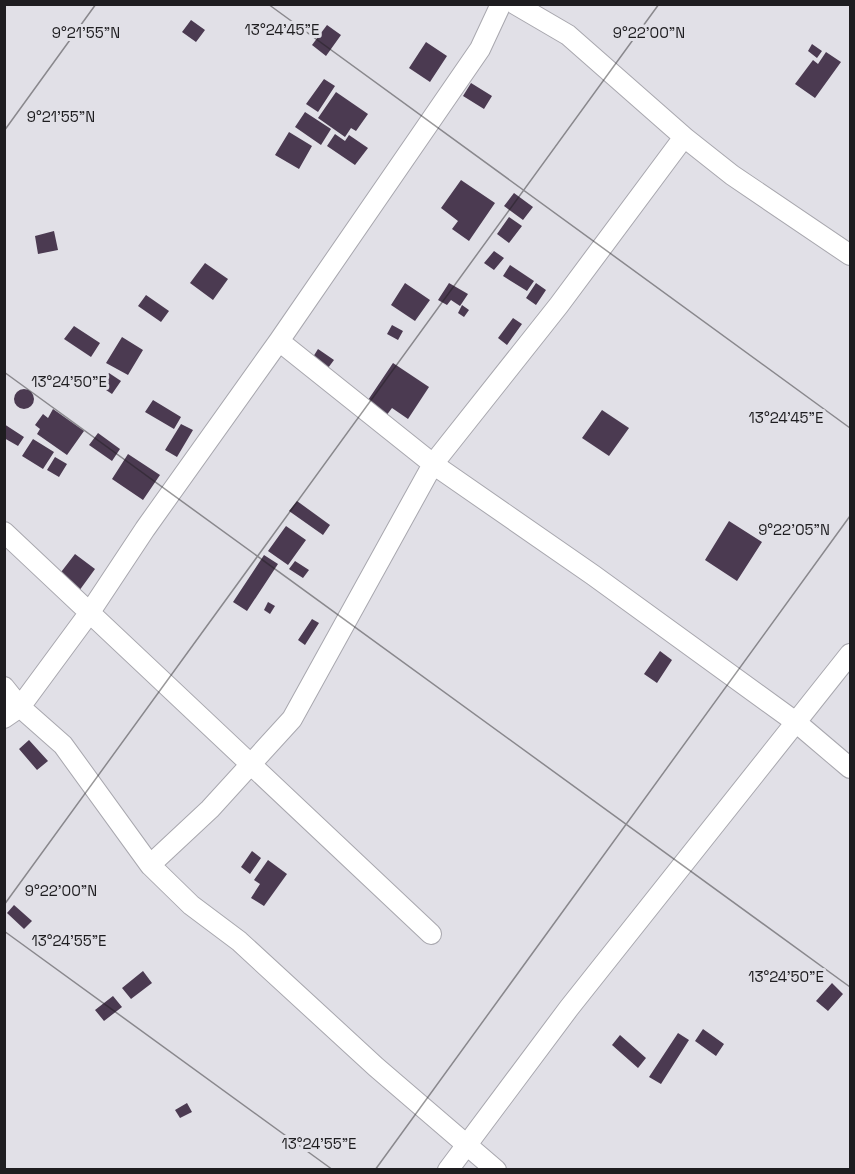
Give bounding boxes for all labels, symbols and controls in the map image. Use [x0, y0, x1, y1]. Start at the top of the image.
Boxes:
text: 13°24'45"E [245, 20, 319, 39]
text: 9°21'55"N [52, 23, 120, 42]
text: 9°22'00"N [613, 23, 685, 42]
text: 9°21'55"N [27, 107, 95, 126]
text: 13°24'50"E [31, 372, 107, 391]
text: 13°24'45"E [749, 408, 823, 427]
text: 9°22'05"N [758, 520, 830, 539]
text: 9°22'00"N [25, 881, 97, 900]
text: 13°24'55"E [31, 931, 107, 950]
text: 13°24'50"E [748, 967, 824, 986]
text: 13°24'55"E [281, 1134, 357, 1153]

